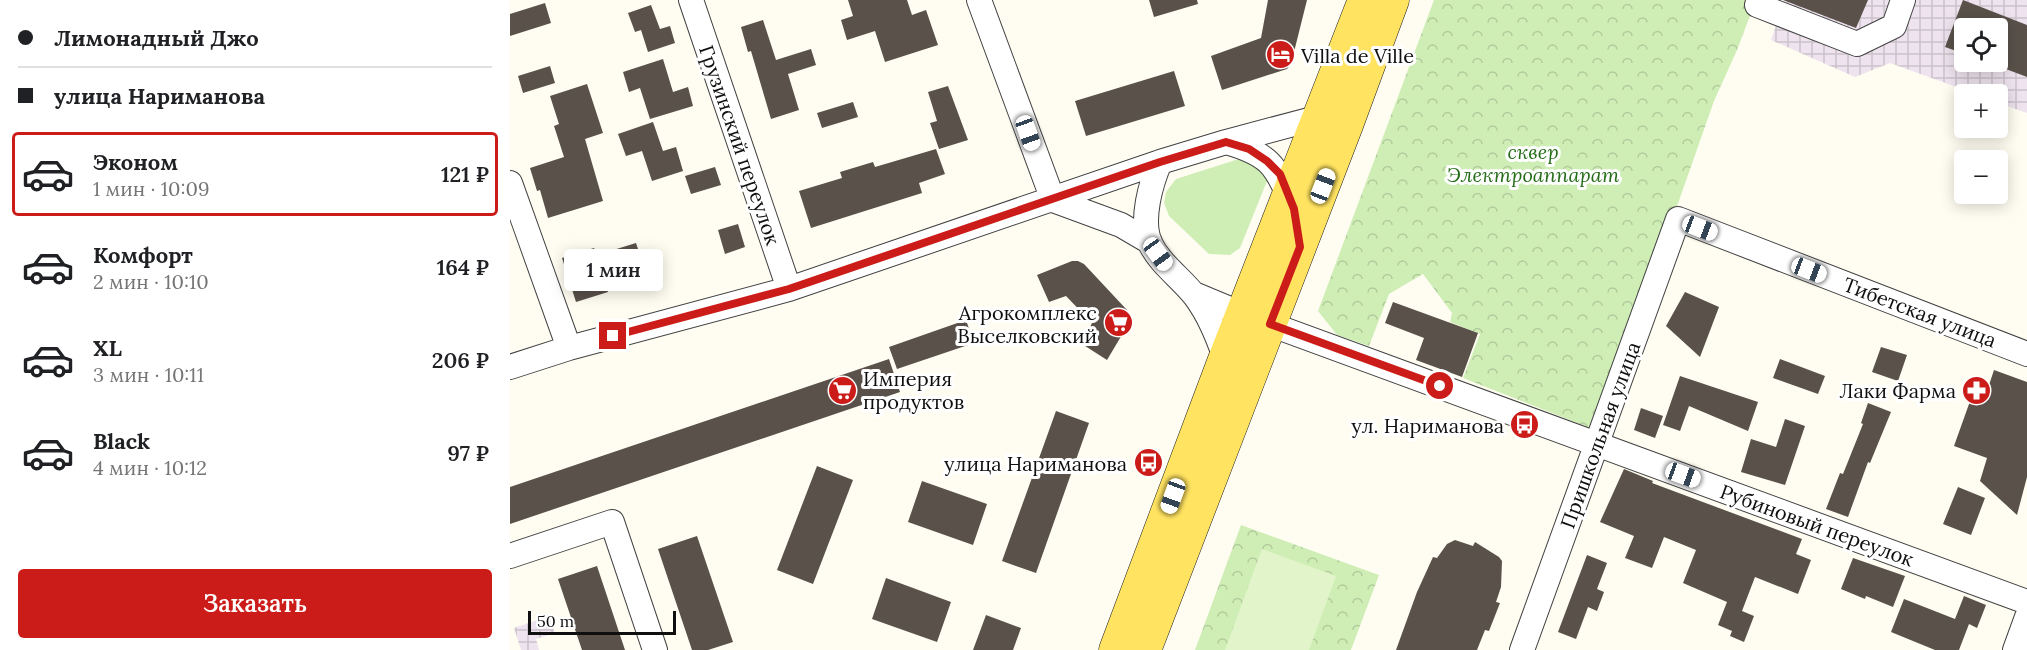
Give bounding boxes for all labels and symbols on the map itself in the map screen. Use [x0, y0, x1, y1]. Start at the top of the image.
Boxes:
hotel icon: Villa de Ville [1264, 39, 1296, 71]
street label: Грузинский переулок [694, 42, 786, 249]
place label: Villa de Ville [1300, 43, 1414, 68]
car [1013, 113, 1043, 153]
park label: cквер Электроаппарат [1447, 139, 1620, 187]
car [1308, 166, 1338, 206]
car [1680, 213, 1720, 243]
car [1140, 234, 1176, 274]
callout: 1 мин [564, 249, 662, 291]
car [1789, 255, 1829, 285]
street label: Тибетская улица [1840, 271, 2000, 353]
place label: Агрокомплекс Выселковский [957, 300, 1097, 348]
supermarket icon: Агрокомплекс Выселковский [1102, 307, 1134, 339]
route end [599, 322, 626, 349]
street label: Пришкольная улица [1555, 338, 1645, 532]
place label: Империя продуктов [863, 366, 964, 414]
route start [1426, 372, 1453, 399]
supermarket icon: Империя продуктов [826, 374, 858, 406]
pharmacy icon: Лаки Фарма [1961, 374, 1993, 406]
place label: Лаки Фарма [1840, 378, 1956, 403]
bus stop icon: ул. Нариманова [1509, 409, 1541, 441]
place label: ул. Нариманова [1351, 413, 1504, 438]
bus stop icon: улица Нариманова [1132, 447, 1164, 479]
place label: улица Нариманова [944, 451, 1127, 476]
car [1663, 460, 1703, 490]
car [1158, 476, 1188, 516]
street label: Рубиновый переулок [1717, 478, 1917, 572]
scale bar [528, 608, 676, 636]

